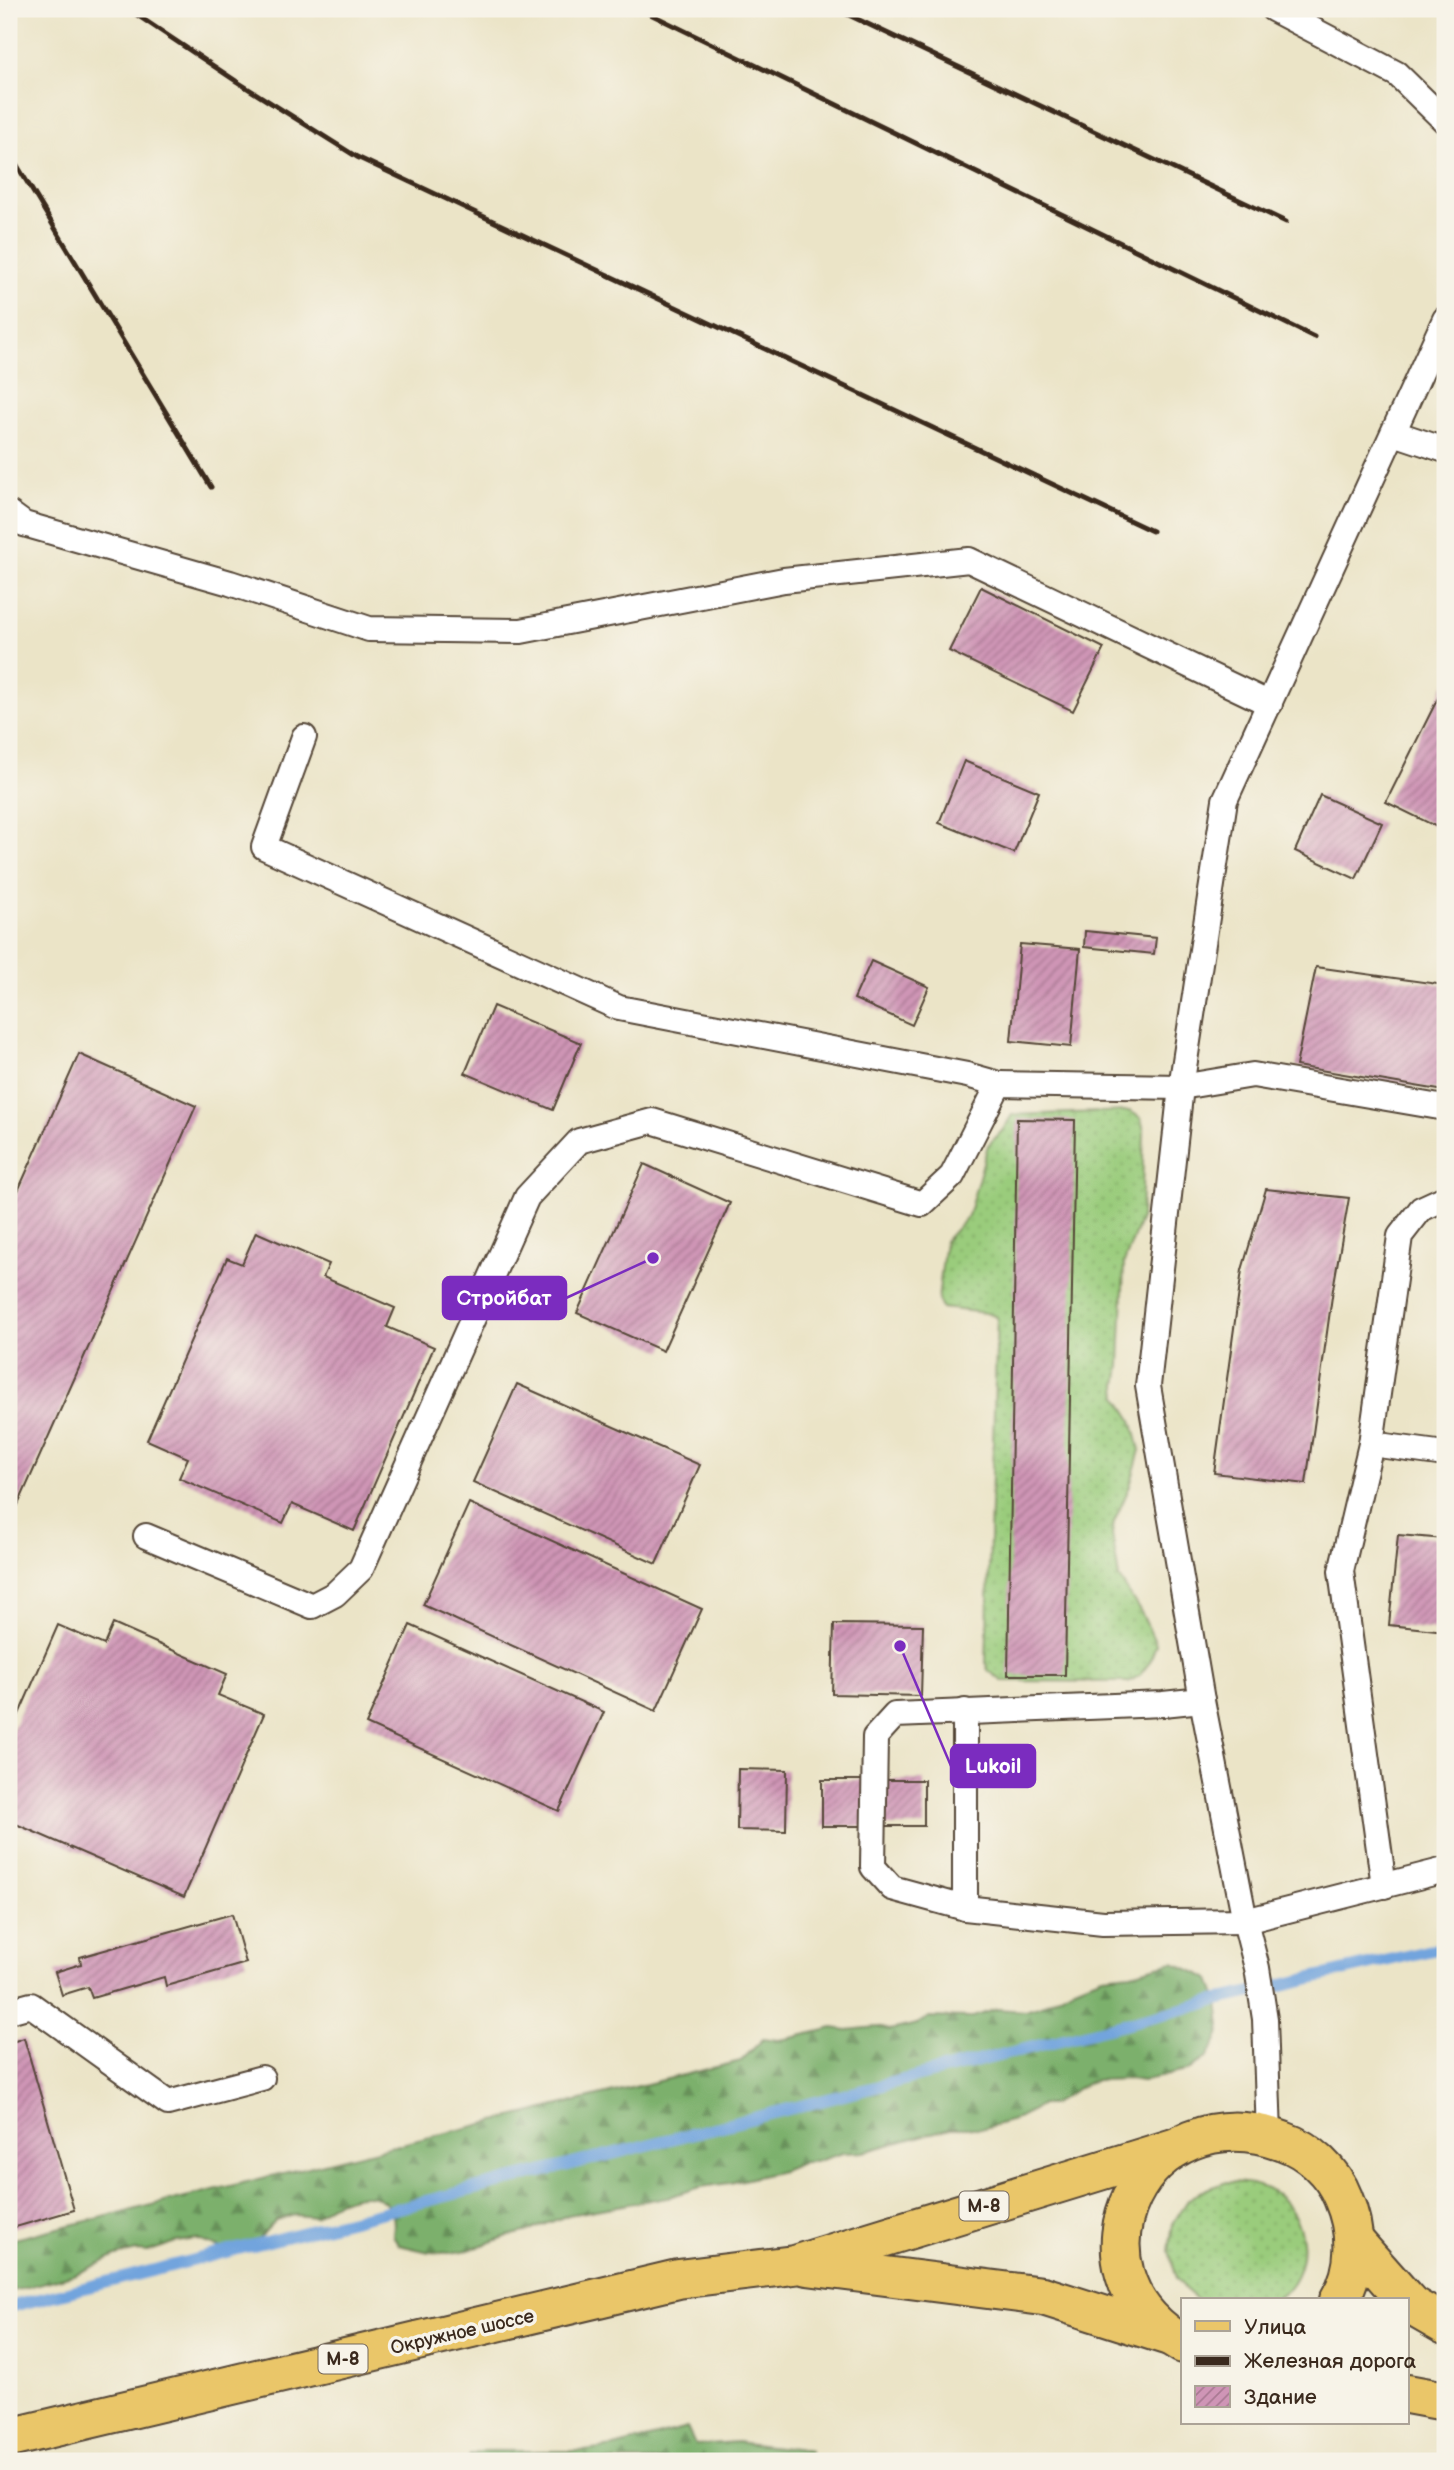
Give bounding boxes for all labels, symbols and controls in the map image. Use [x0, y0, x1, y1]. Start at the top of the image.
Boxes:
callout: Стройбат [443, 1277, 566, 1319]
text: Стройбат [456, 1286, 552, 1311]
callout: Lukoil [951, 1745, 1035, 1787]
text: Lukoil [965, 1754, 1021, 1779]
road number: М-8 [960, 2192, 1009, 2220]
legend [1181, 2298, 1408, 2424]
street label: Окружное шоссе [388, 2305, 537, 2360]
text: Улица [1244, 2315, 1307, 2340]
road number: М-8 [318, 2344, 368, 2374]
text: Железная дорога [1244, 2349, 1417, 2374]
text: Здание [1244, 2385, 1317, 2410]

